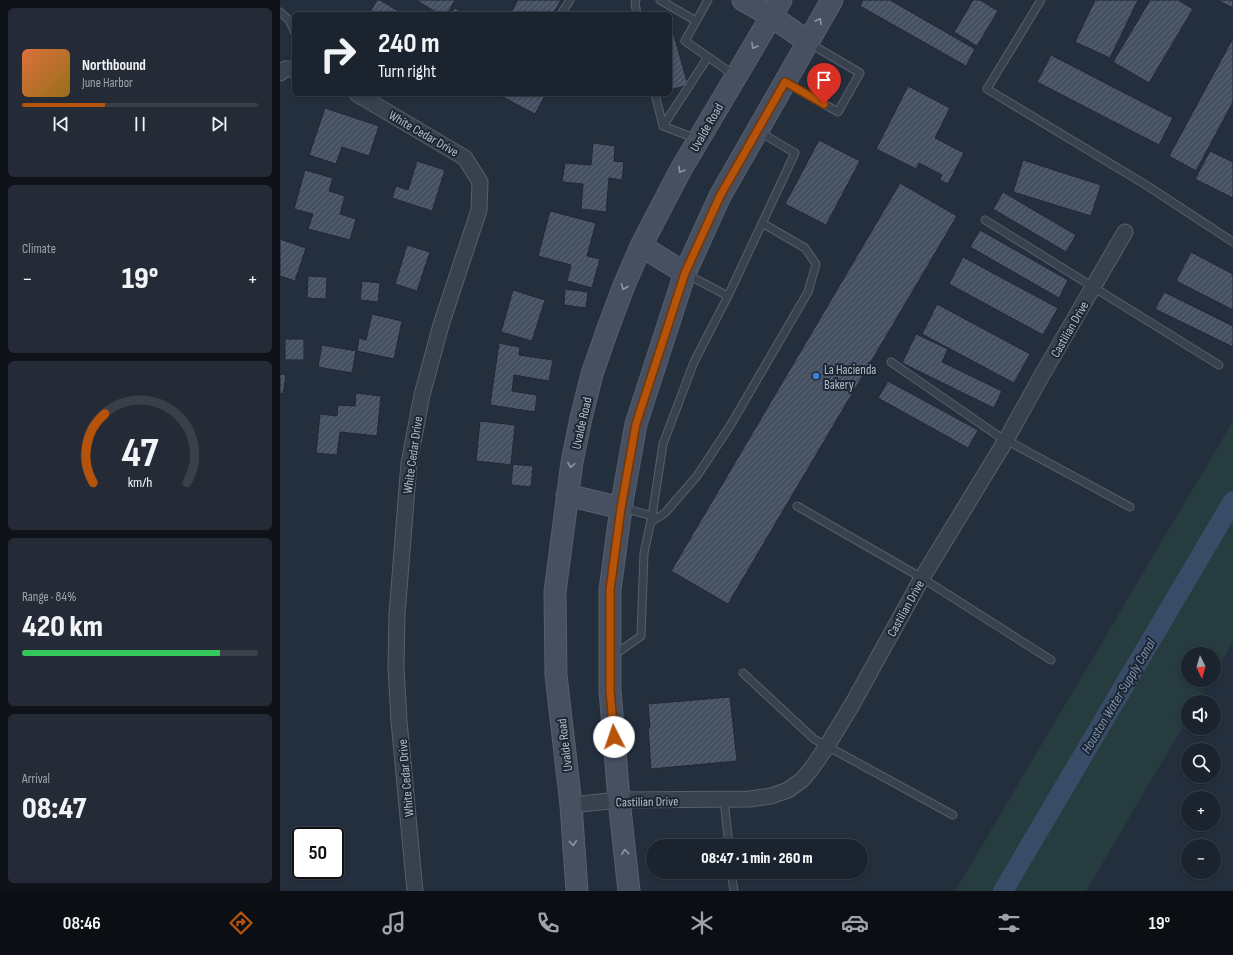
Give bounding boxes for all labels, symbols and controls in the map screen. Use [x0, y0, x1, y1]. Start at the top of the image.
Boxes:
one-way arrow [815, 18, 822, 25]
text: 240 m [378, 27, 439, 60]
icon: right [312, 28, 364, 80]
one-way arrow [751, 42, 758, 49]
text: Northbound [82, 56, 146, 75]
text: Turn right [378, 61, 436, 82]
pin [807, 63, 841, 104]
icon: arrive [813, 69, 835, 91]
text: June Harbor [82, 75, 133, 91]
street label: Uvalde Road [687, 101, 727, 154]
street label: White Cedar Drive [386, 107, 461, 160]
icon: previous [50, 113, 72, 135]
icon: pause [129, 113, 151, 135]
icon: next [208, 113, 230, 135]
one-way arrow [678, 166, 685, 173]
text: Climate [22, 241, 56, 257]
text: 19° [122, 261, 158, 297]
text: − [22, 266, 33, 293]
text: + [247, 266, 258, 293]
one-way arrow [620, 283, 628, 290]
street label: Castilian Drive [1047, 298, 1092, 361]
place label: La Hacienda Bakery [824, 362, 876, 393]
marker: La Hacienda Bakery [811, 371, 821, 381]
street label: Uvalde Road [568, 396, 596, 451]
street label: White Cedar Drive [400, 415, 426, 495]
text: 47 [122, 429, 159, 478]
one-way arrow [568, 462, 576, 468]
text: km/h [128, 474, 152, 491]
street label: Castilian Drive [884, 577, 928, 640]
text: Range · 84% [22, 589, 76, 605]
text: 420 km [22, 609, 103, 645]
water label: Houston Water Supply Canal [1078, 636, 1160, 757]
north arrow [1181, 647, 1221, 687]
map controls [1181, 647, 1221, 879]
button: sound [1181, 695, 1221, 735]
position arrow [593, 716, 635, 758]
street label: Uvalde Road [554, 718, 576, 772]
street label: White Cedar Drive [395, 738, 417, 817]
button: search [1181, 743, 1221, 783]
text: Arrival [22, 771, 50, 787]
text: 08:47 [22, 791, 86, 827]
button: + [1181, 791, 1221, 831]
street label: Castilian Drive [616, 793, 678, 811]
speed limit sign: 50 [292, 827, 344, 879]
button: − [1181, 839, 1221, 879]
one-way arrow [569, 840, 578, 846]
one-way arrow [620, 849, 629, 855]
text: 08:47 · 1 min · 260 m [701, 849, 813, 868]
icon: directions [227, 909, 255, 937]
icon: music [380, 909, 408, 937]
icon: phone [534, 909, 562, 937]
icon: climate [688, 909, 716, 937]
icon: car [841, 909, 869, 937]
icon: filters [995, 909, 1023, 937]
text: 08:46 [63, 913, 101, 934]
text: 19° [1149, 913, 1170, 934]

